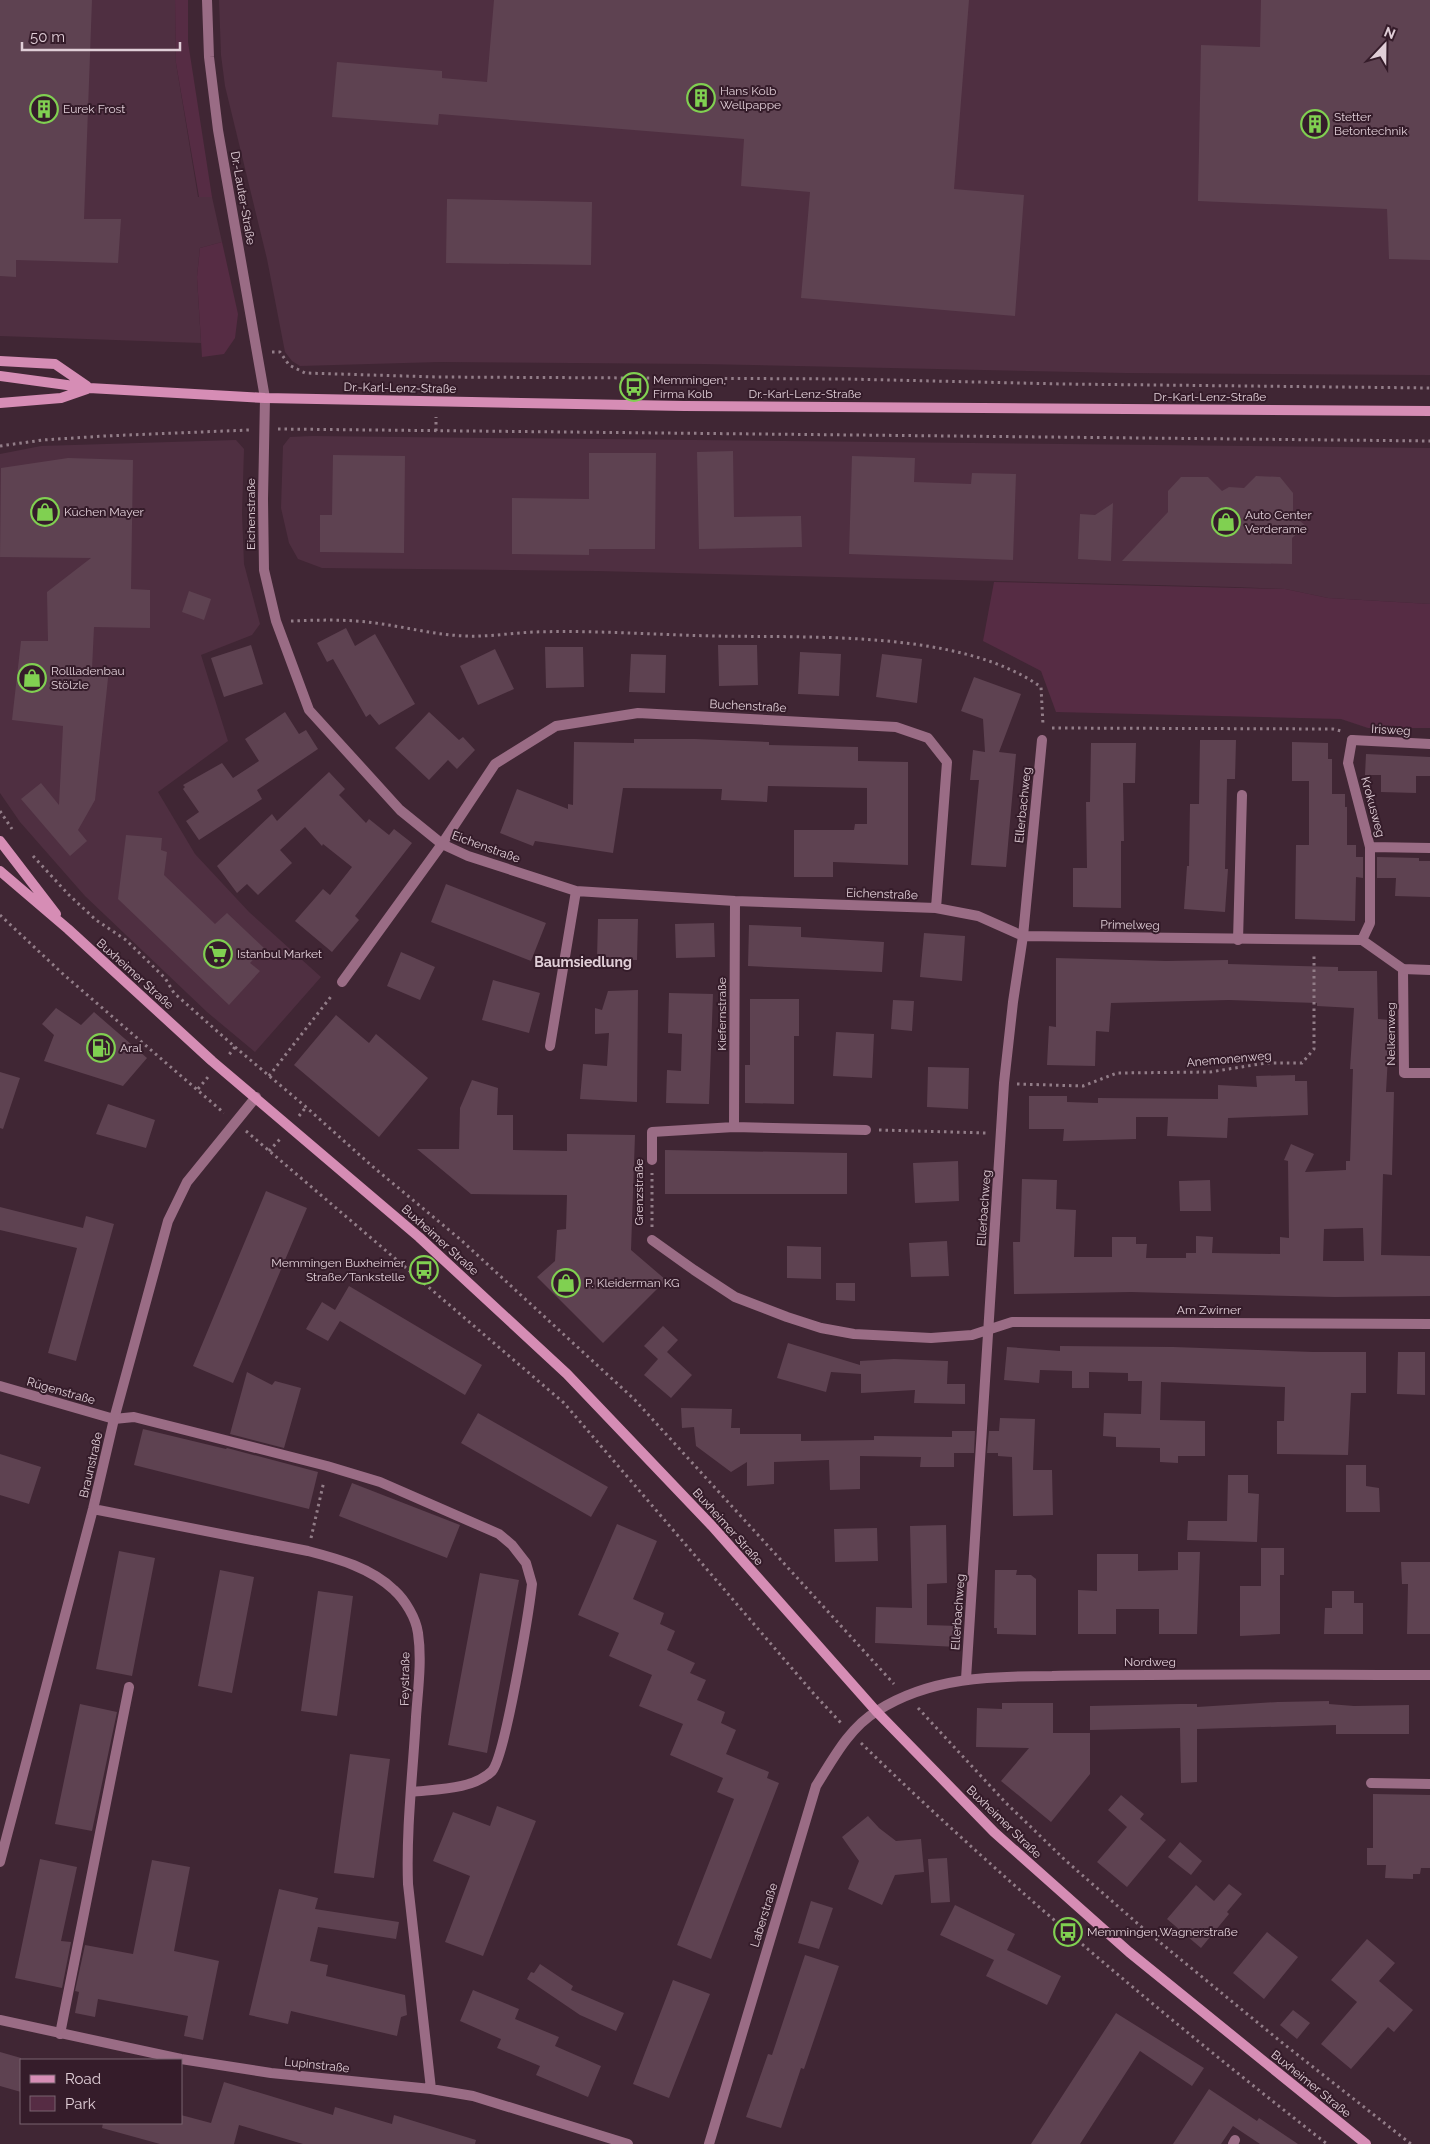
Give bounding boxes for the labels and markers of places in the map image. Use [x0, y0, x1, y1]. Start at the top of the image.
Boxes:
building icon: Hans Kolb Wellpappe [686, 83, 716, 113]
place label: Hans Kolb Wellpappe [720, 84, 781, 112]
building icon: Eurek Frost [29, 94, 59, 124]
place label: Eurek Frost [63, 102, 125, 116]
building icon: Stetter Betontechnik [1300, 109, 1330, 139]
place label: Stetter Betontechnik [1334, 110, 1408, 138]
bus stop icon: Memmingen, Firma Kolb [619, 372, 649, 402]
place label: Memmingen, Firma Kolb [653, 373, 726, 401]
shop icon: Küchen Mayer [30, 497, 60, 527]
place label: Küchen Mayer [64, 505, 144, 519]
shop icon: Auto Center Verderame [1211, 507, 1241, 537]
place label: Auto Center Verderame [1245, 508, 1312, 536]
shop icon: Rollladenbau Stölzle [17, 663, 47, 693]
place label: Rollladenbau Stölzle [51, 664, 125, 692]
supermarket icon: Istanbul Market [203, 939, 233, 969]
place label: Istanbul Market [237, 947, 322, 961]
fuel station icon: Aral [86, 1033, 116, 1063]
place label: Aral [120, 1041, 143, 1055]
bus stop icon: Memmingen Buxheimer Straße/Tankstelle [409, 1255, 439, 1285]
place label: Memmingen Buxheimer Straße/Tankstelle [271, 1256, 406, 1284]
shop icon: P. Kleiderman KG [551, 1268, 581, 1298]
place label: P. Kleiderman KG [585, 1276, 680, 1290]
bus stop icon: Memmingen,Wagnerstraße [1053, 1917, 1083, 1947]
place label: Memmingen,Wagnerstraße [1087, 1925, 1238, 1939]

